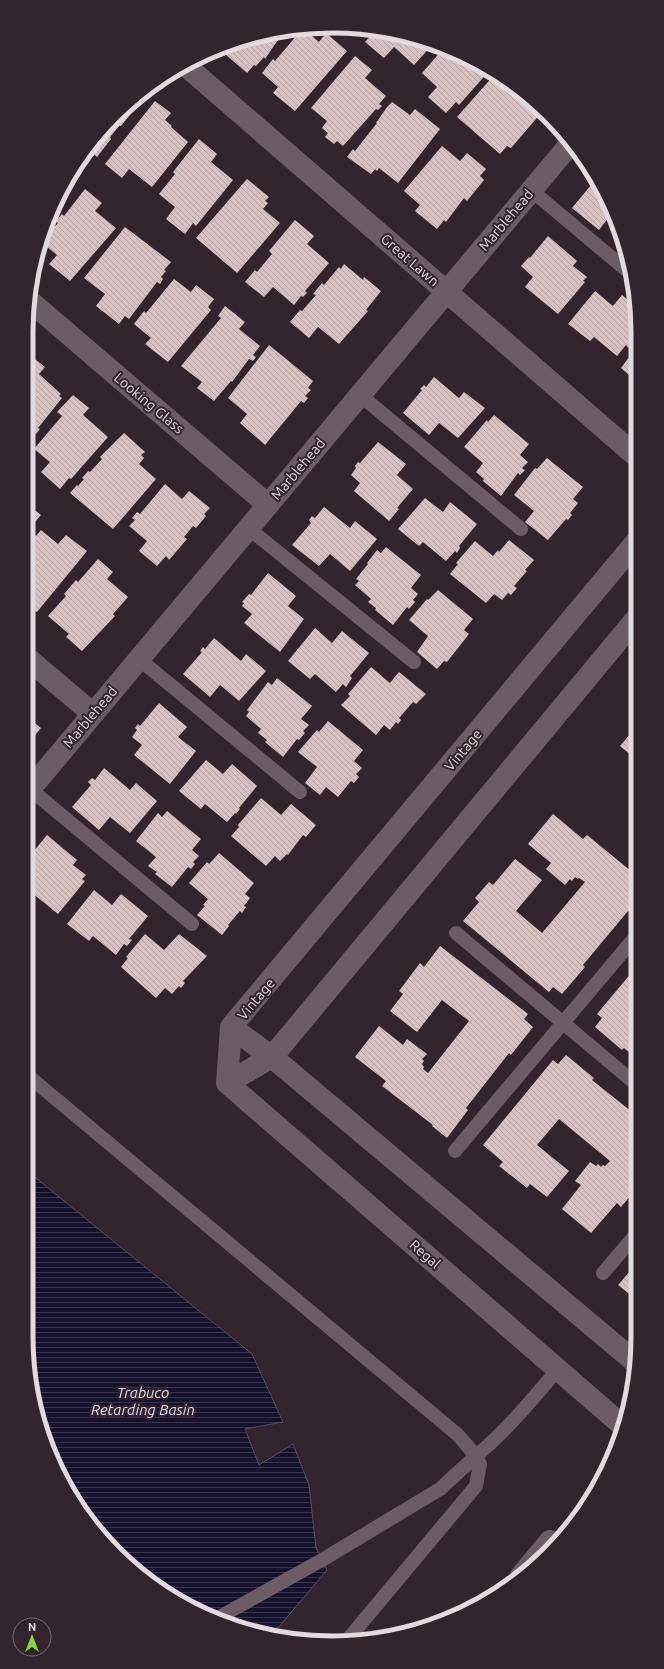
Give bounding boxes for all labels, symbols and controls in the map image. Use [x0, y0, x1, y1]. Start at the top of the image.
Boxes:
street label: Marblehead [476, 186, 536, 254]
street label: Great Lawn [378, 231, 442, 289]
street label: Looking Glass [111, 369, 187, 437]
street label: Marblehead [268, 435, 328, 503]
street label: Marblehead [60, 683, 120, 751]
street label: Vintage [441, 726, 485, 774]
street label: Vintage [234, 975, 278, 1023]
street label: Regal [406, 1236, 444, 1272]
water label: Trabuco Retarding Basin [91, 1384, 195, 1418]
north arrow [12, 1617, 52, 1657]
text: N [28, 1621, 36, 1633]

